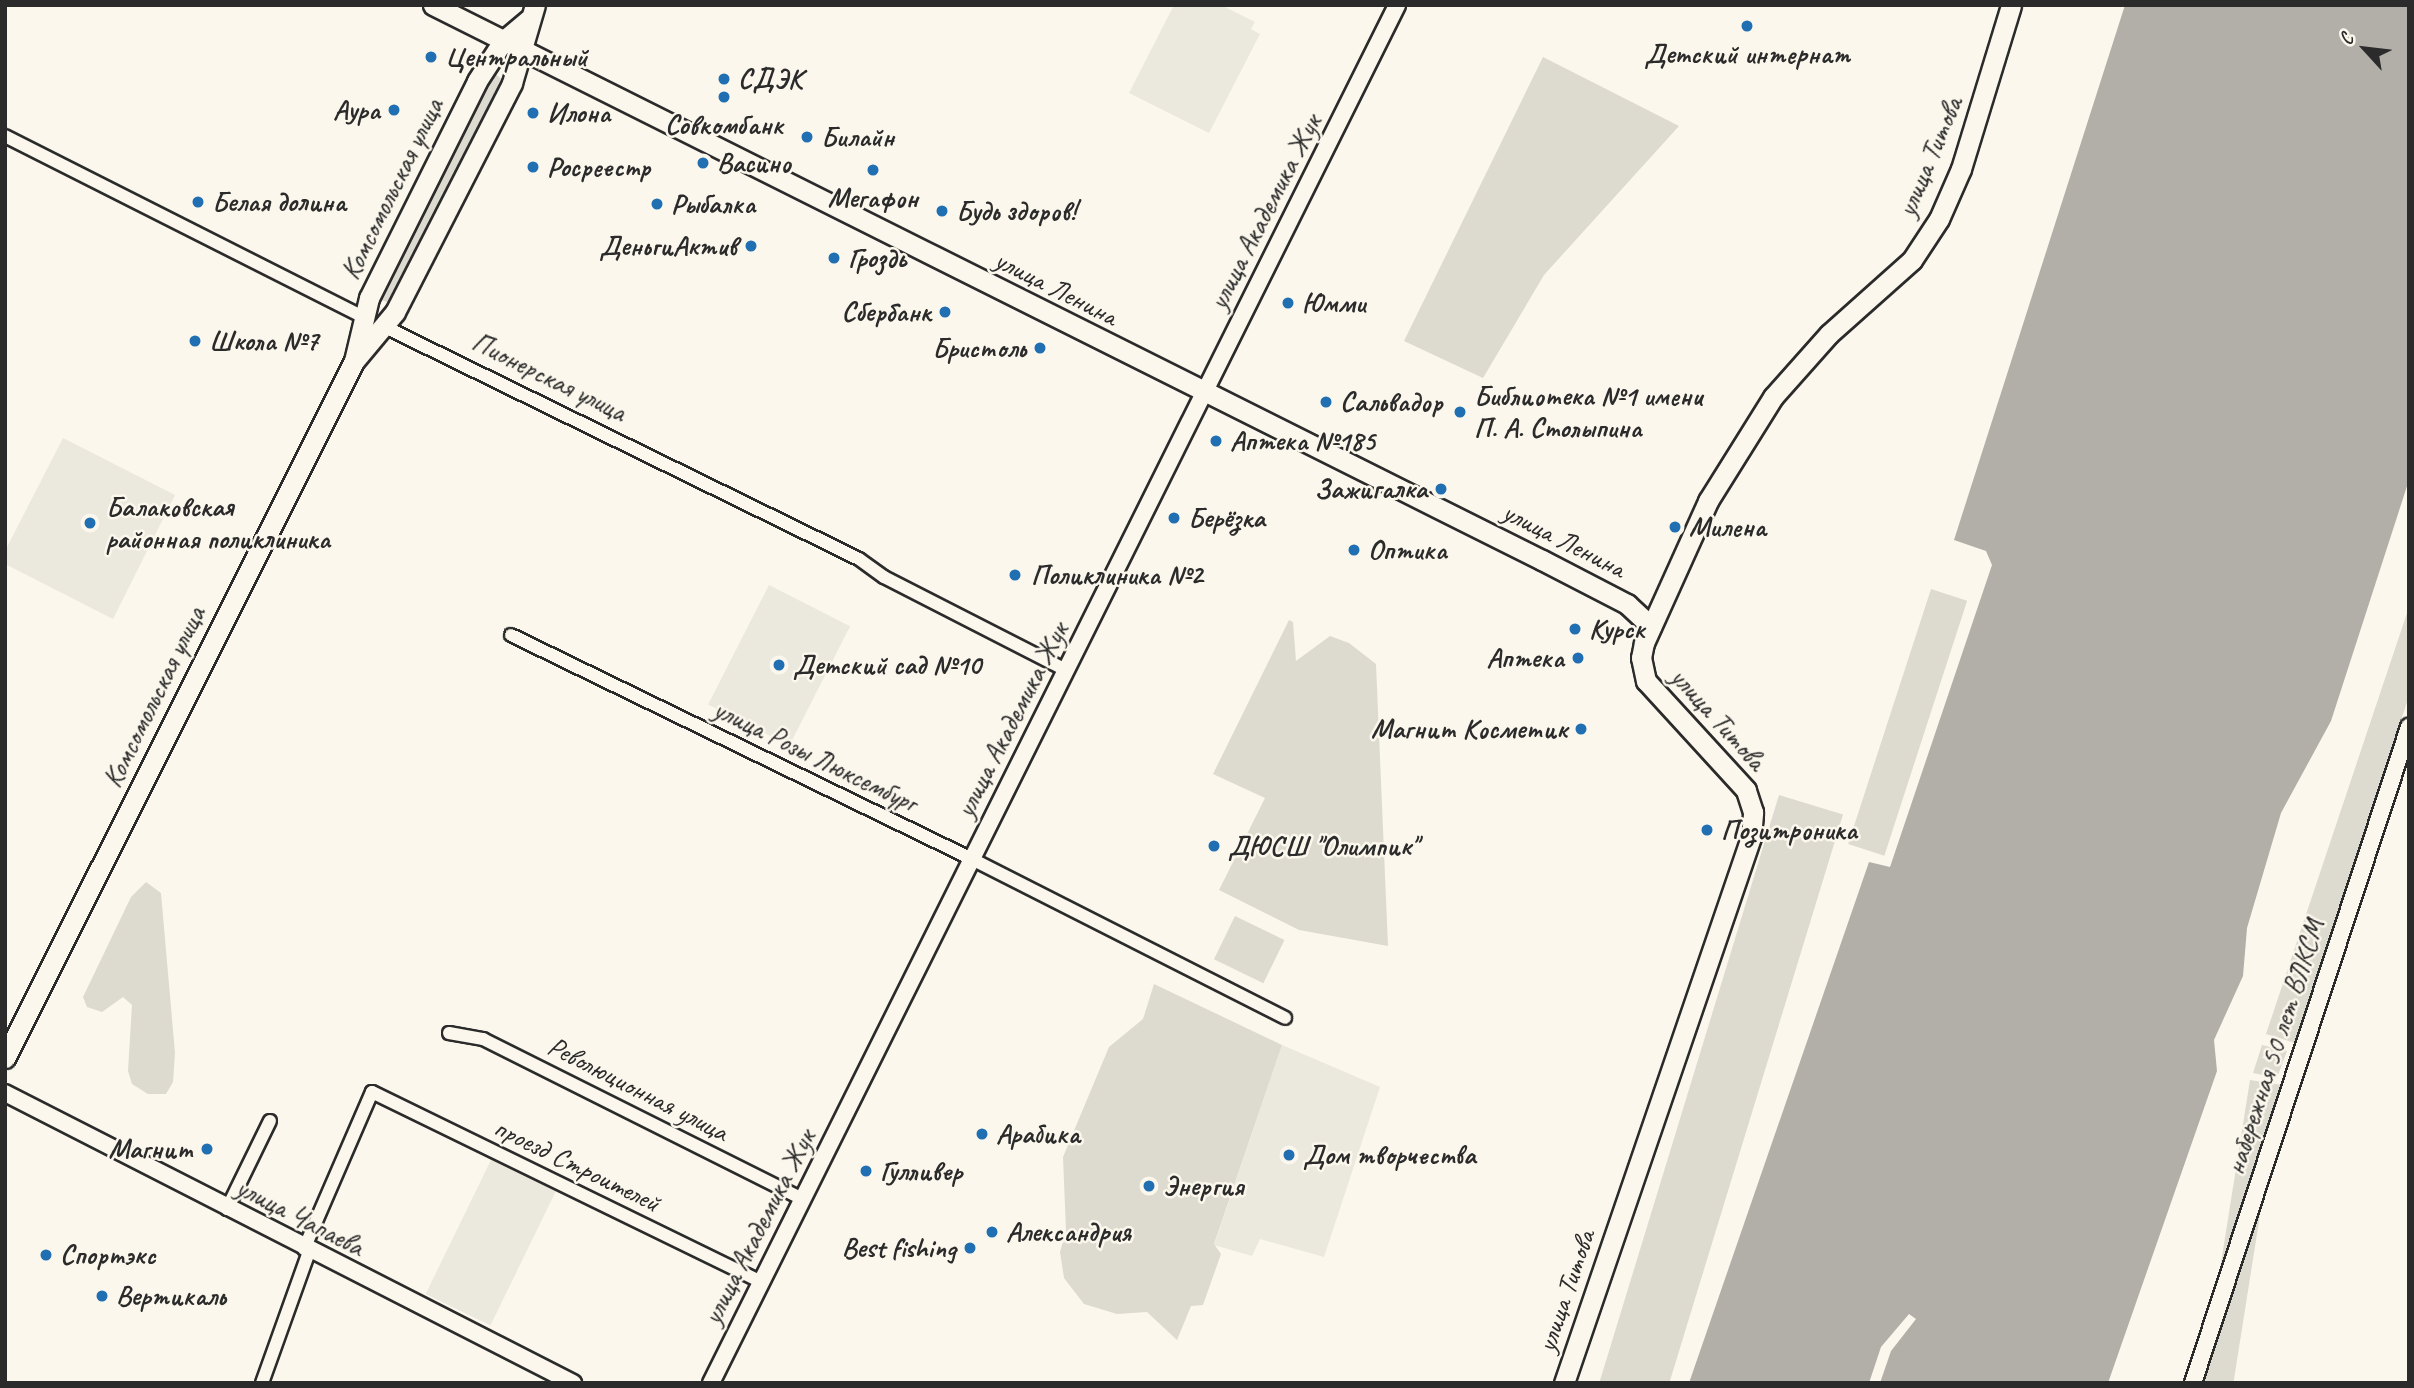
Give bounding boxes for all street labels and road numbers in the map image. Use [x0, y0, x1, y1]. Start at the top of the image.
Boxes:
street label: Комсомольская улица [333, 92, 451, 286]
street label: улица Титова [1890, 93, 1970, 221]
street label: улица Академика Жук [1202, 110, 1328, 314]
street label: улица Ленина [989, 243, 1123, 333]
street label: Пионерская улица [465, 324, 633, 430]
street label: улица Ленина [1497, 495, 1631, 585]
street label: Комсомольская улица [95, 600, 213, 794]
street label: улица Академика Жук [949, 618, 1075, 822]
street label: улица Титова [1664, 661, 1772, 777]
street label: улица Розы Люксембург [708, 692, 922, 820]
street label: набережная 50 лет ВЛКСМ [2218, 915, 2332, 1179]
street label: Революционная улица [541, 1029, 735, 1149]
street label: проезд Строителей [488, 1110, 666, 1220]
street label: улица Академика Жук [696, 1125, 822, 1329]
street label: улица Чапаева [230, 1170, 370, 1264]
street label: улица Титова [1530, 1227, 1602, 1355]

